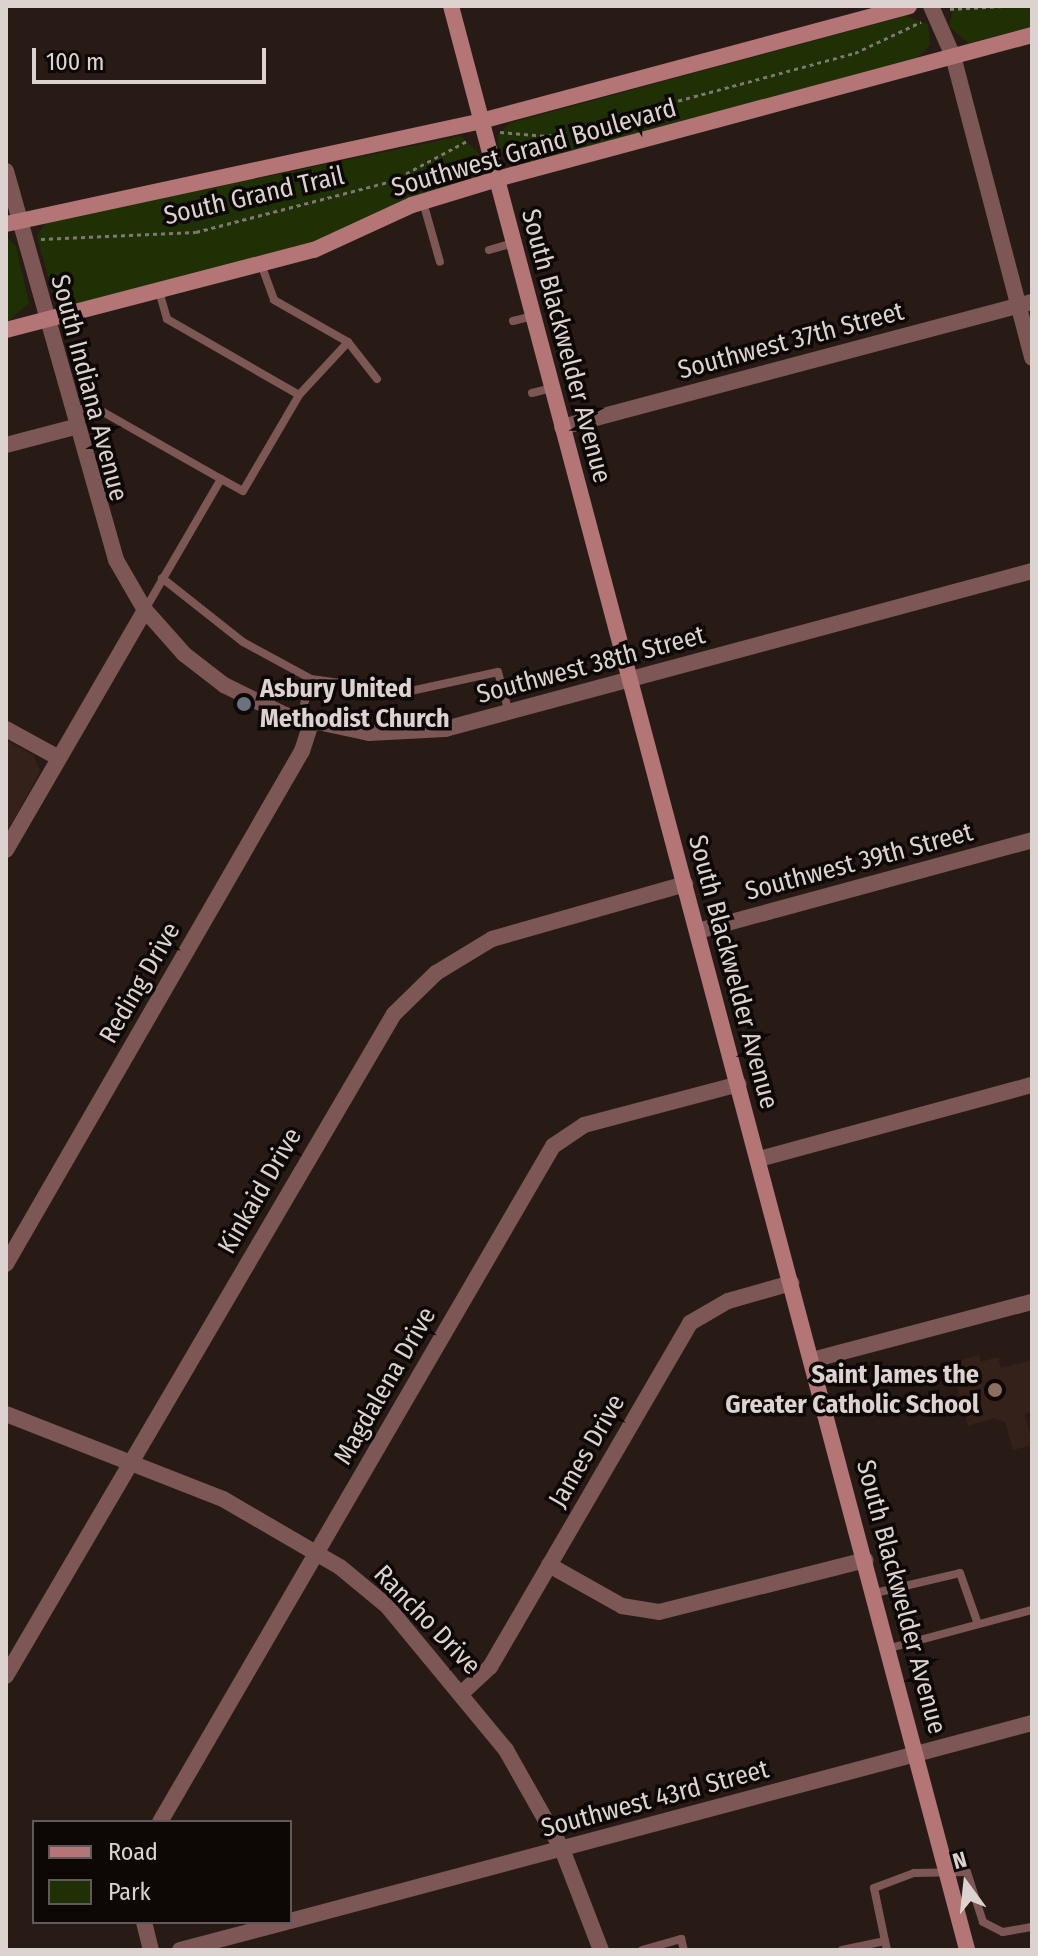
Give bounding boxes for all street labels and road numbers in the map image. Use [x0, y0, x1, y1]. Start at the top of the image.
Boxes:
street label: Southwest Grand Boulevard [388, 92, 680, 204]
street label: South Grand Trail [161, 160, 347, 232]
street label: South Blackwelder Avenue [514, 206, 618, 486]
street label: South Indiana Avenue [44, 271, 134, 505]
street label: Southwest 37th Street [675, 296, 907, 386]
street label: Southwest 38th Street [473, 620, 709, 710]
street label: Southwest 39th Street [742, 817, 976, 907]
street label: South Blackwelder Avenue [681, 832, 785, 1112]
street label: Reding Drive [93, 917, 187, 1049]
street label: Kinkaid Drive [211, 1123, 309, 1259]
street label: Magdalena Drive [327, 1302, 443, 1470]
street label: James Drive [542, 1389, 632, 1513]
street label: South Blackwelder Avenue [849, 1457, 953, 1737]
street label: Rancho Drive [367, 1559, 487, 1681]
street label: Southwest 43rd Street [538, 1754, 772, 1844]

